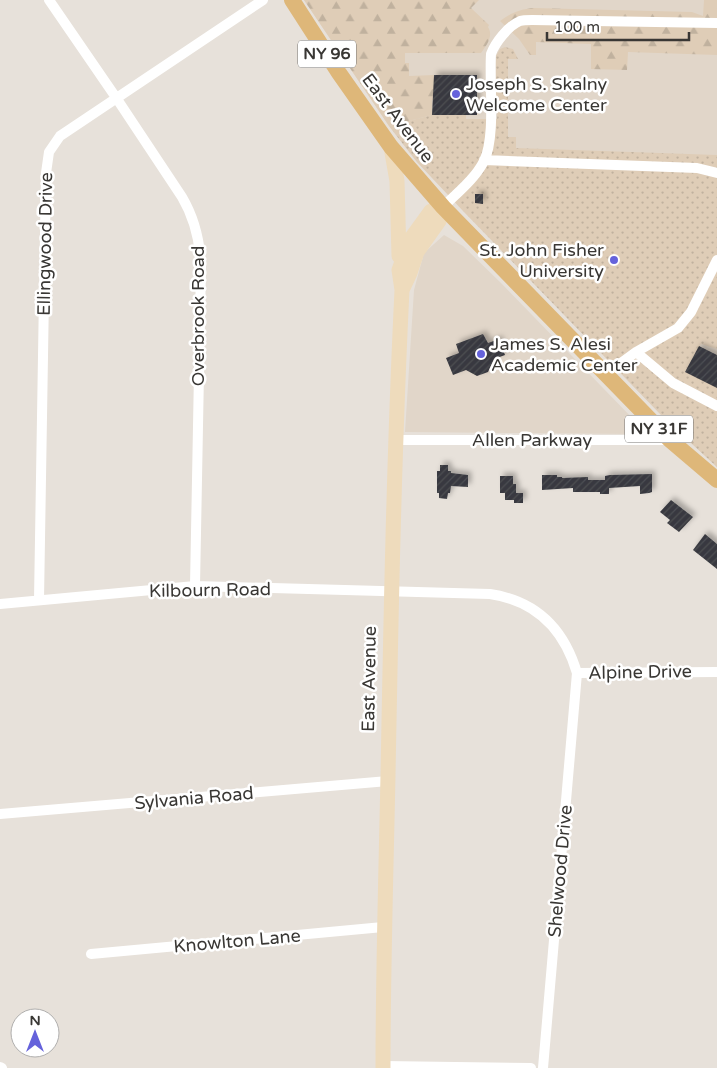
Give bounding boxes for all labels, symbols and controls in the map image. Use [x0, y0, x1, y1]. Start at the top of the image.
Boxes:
scale bar [547, 10, 690, 42]
text: 100 m [554, 18, 600, 36]
road number: NY 96 [298, 41, 356, 68]
street label: East Avenue [357, 69, 439, 167]
place label: Joseph S. Skalny Welcome Center [466, 73, 608, 116]
marker: Joseph S. Skalny Welcome Center [450, 88, 462, 100]
street label: Ellingwood Drive [33, 172, 57, 316]
place label: St. John Fisher University [479, 239, 604, 282]
street label: Overbrook Road [187, 246, 209, 386]
marker: St. John Fisher University [608, 254, 620, 266]
place label: James S. Alesi Academic Center [491, 333, 638, 376]
marker: James S. Alesi Academic Center [475, 348, 487, 360]
road number: NY 31F [625, 416, 693, 442]
street label: Allen Parkway [472, 429, 592, 451]
street label: Kilbourn Road [149, 578, 271, 602]
street label: East Avenue [357, 626, 381, 732]
street label: Alpine Drive [588, 660, 692, 684]
street label: Sylvania Road [133, 782, 255, 814]
street label: Shelwood Drive [543, 804, 577, 938]
street label: Knowlton Lane [173, 924, 301, 958]
north arrow [10, 1008, 60, 1058]
text: N [29, 1012, 41, 1029]

